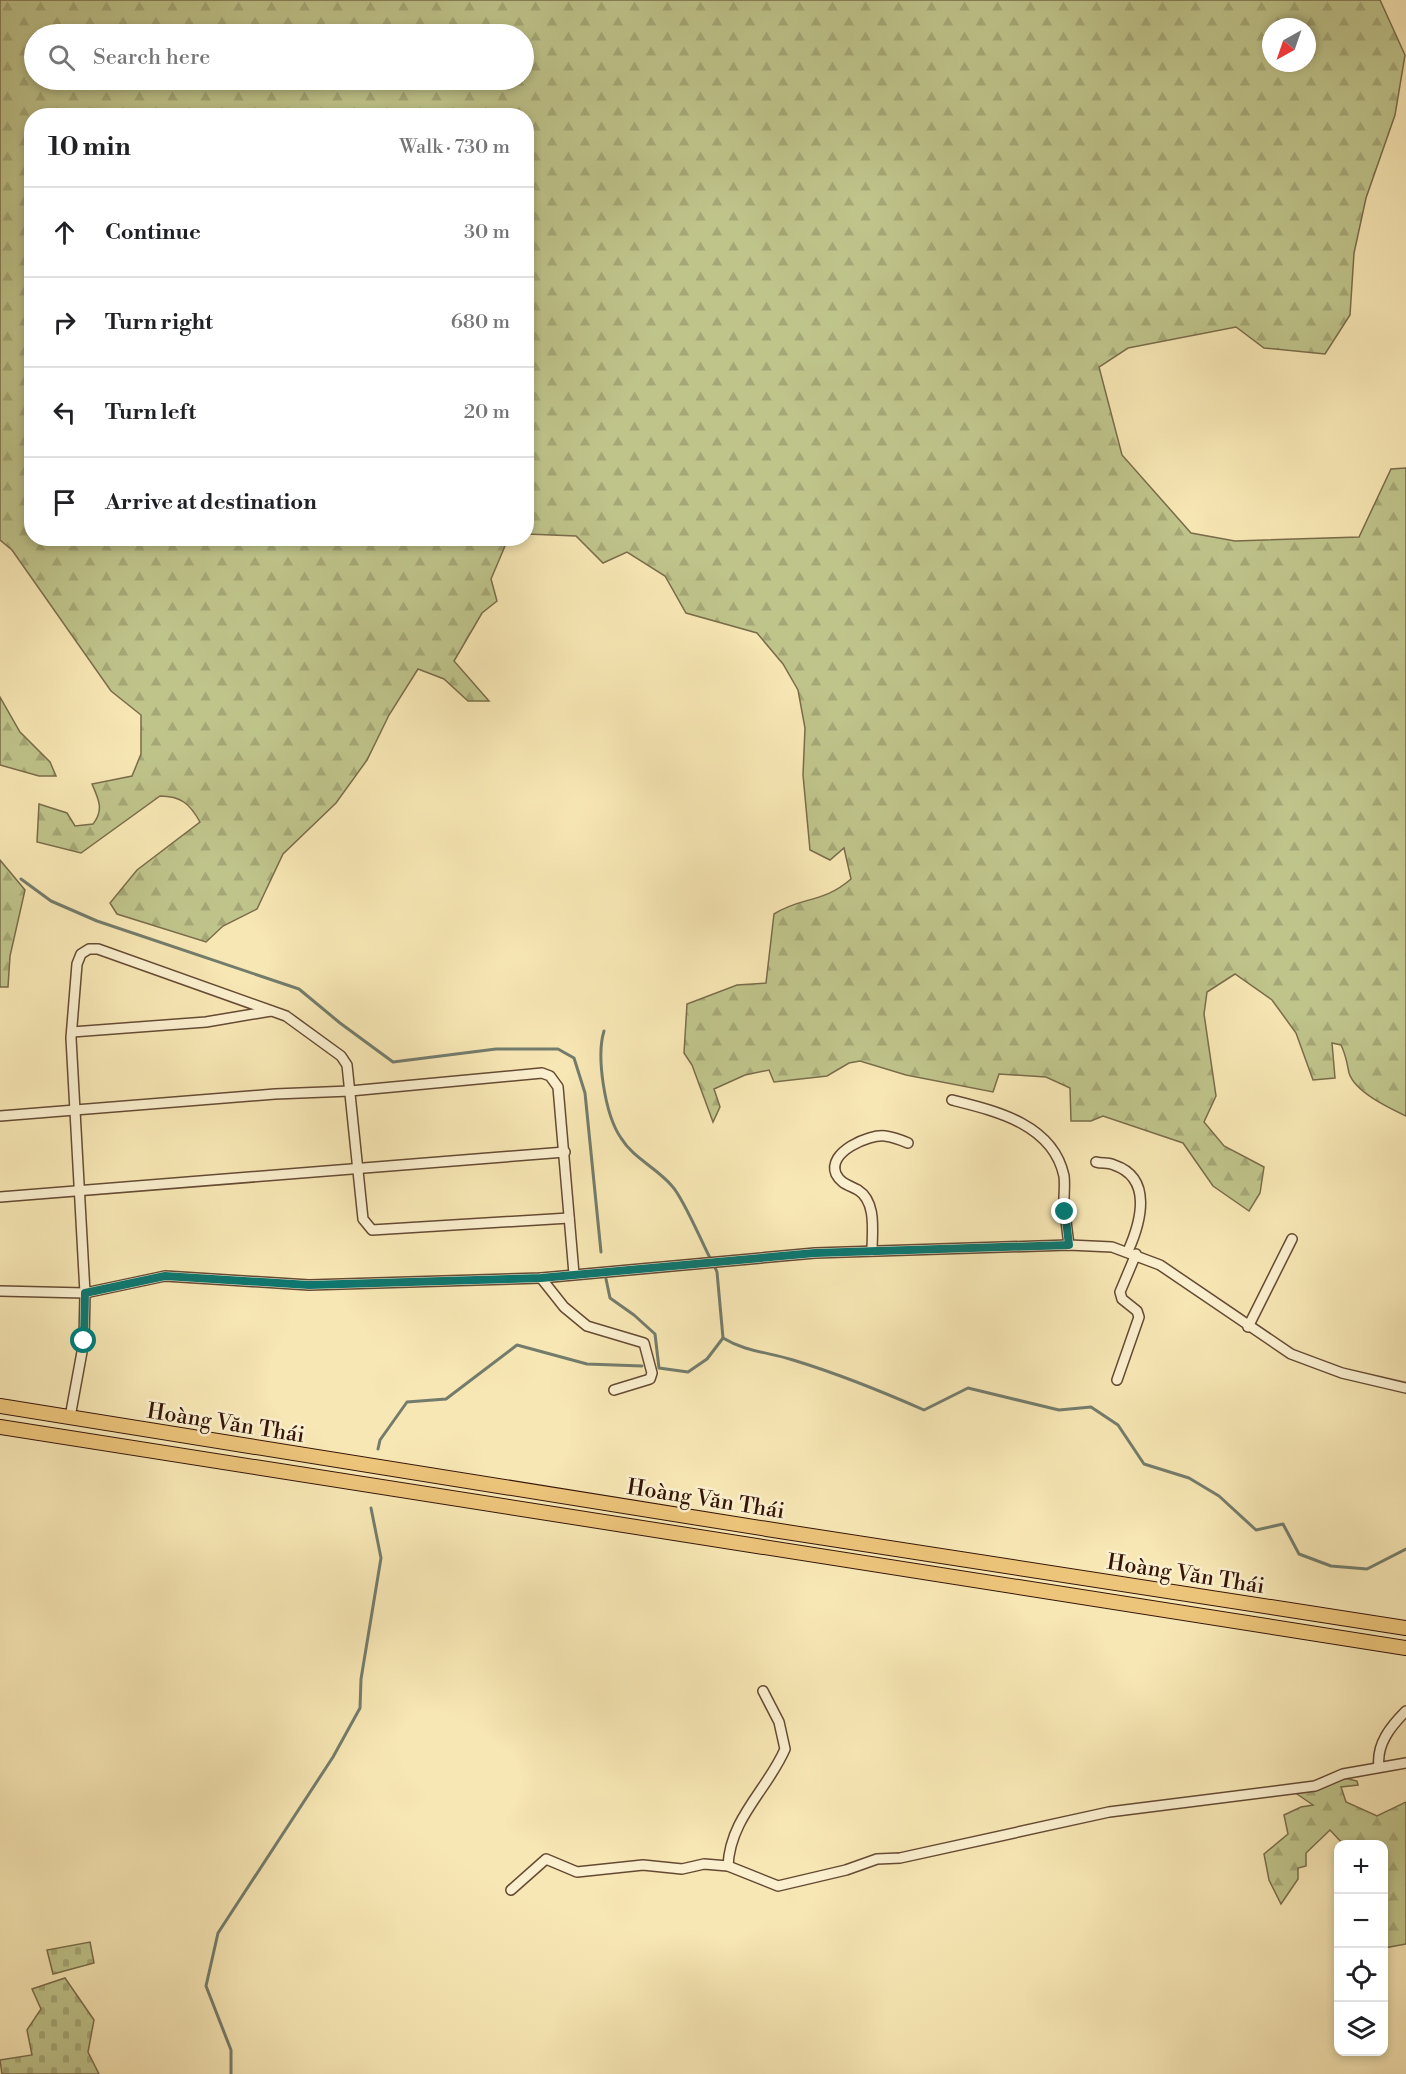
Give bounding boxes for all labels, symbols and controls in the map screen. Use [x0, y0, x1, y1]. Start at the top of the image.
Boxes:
north arrow [1262, 18, 1316, 72]
search box [24, 24, 534, 90]
icon: search [45, 41, 78, 74]
text: Search here [93, 44, 210, 71]
text: 10 min [48, 131, 131, 163]
text: Walk · 730 m [399, 135, 510, 160]
icon: ahead [48, 216, 81, 249]
text: Continue [105, 219, 201, 246]
text: 30 m [464, 220, 510, 245]
icon: right [48, 306, 81, 339]
text: Turn right [105, 309, 213, 336]
text: 680 m [451, 310, 510, 335]
icon: left [48, 396, 81, 429]
text: Turn left [105, 399, 196, 426]
text: 20 m [464, 400, 510, 425]
icon: arrive [48, 486, 81, 519]
text: Arrive at destination [105, 489, 317, 516]
route end [1051, 1198, 1077, 1224]
route start [70, 1327, 96, 1353]
street label: Hoàng Văn Thái [145, 1398, 307, 1449]
street label: Hoàng Văn Thái [625, 1474, 787, 1525]
street label: Hoàng Văn Thái [1105, 1549, 1267, 1600]
map controls [1334, 1840, 1388, 2056]
button: + [1334, 1840, 1388, 1894]
button: − [1334, 1894, 1388, 1948]
button: locate [1334, 1948, 1388, 2002]
button: layers [1334, 2002, 1388, 2056]

